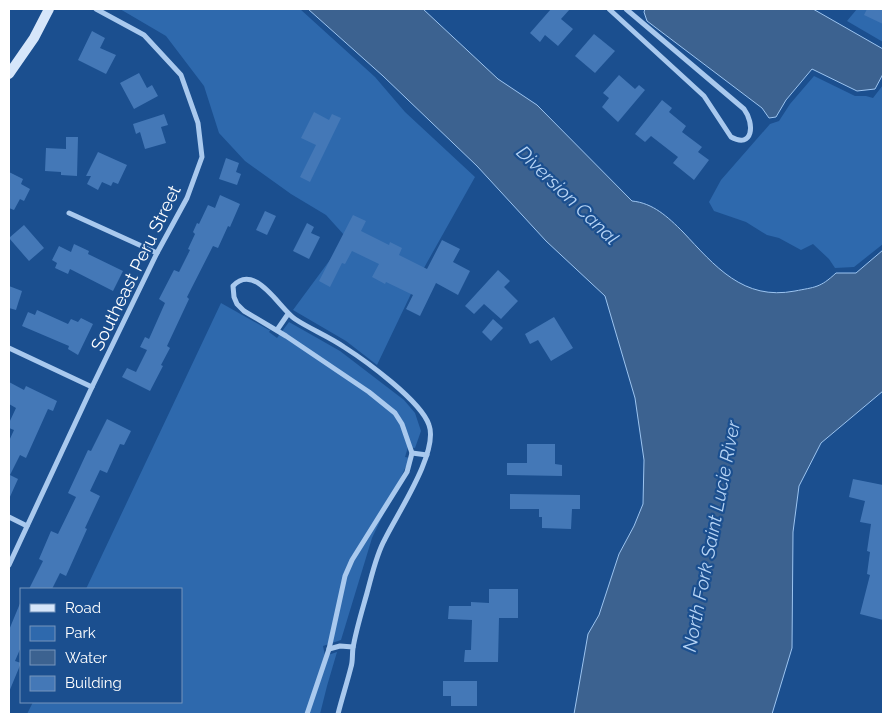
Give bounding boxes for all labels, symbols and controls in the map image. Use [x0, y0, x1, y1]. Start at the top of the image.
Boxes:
water label: Diversion Canal [513, 141, 623, 249]
street label: Southeast Peru Street [86, 182, 185, 354]
water label: North Fork Saint Lucie River [678, 417, 745, 653]
legend [20, 588, 182, 703]
text: Road [65, 599, 101, 617]
text: Park [65, 624, 96, 642]
text: Water [65, 649, 108, 667]
text: Building [65, 674, 122, 692]

